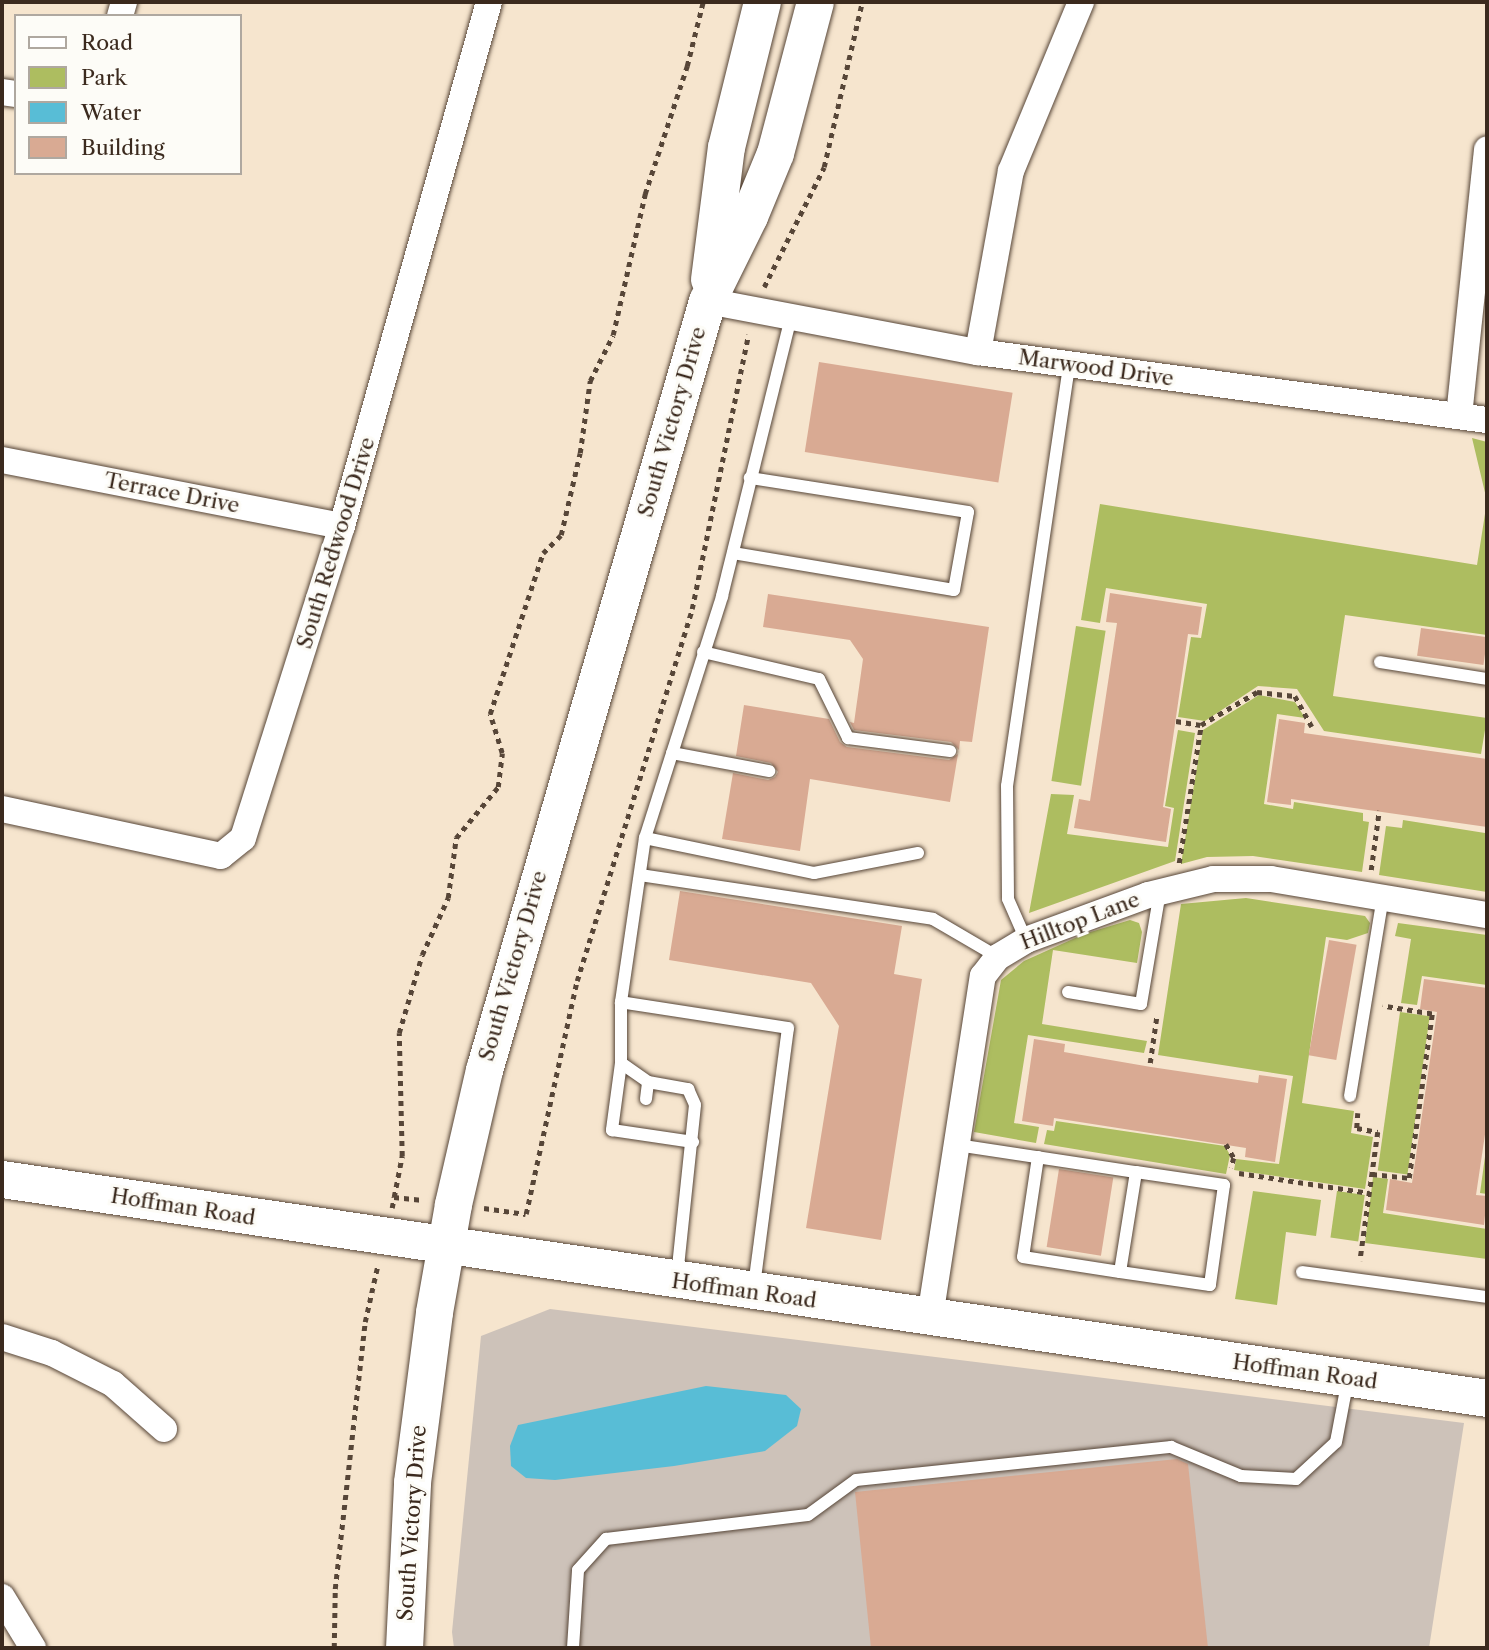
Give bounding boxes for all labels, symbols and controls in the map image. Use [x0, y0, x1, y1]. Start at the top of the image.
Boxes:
legend [14, 14, 242, 175]
text: Road [81, 30, 133, 55]
text: Park [81, 65, 127, 90]
text: Water [81, 100, 141, 125]
text: Building [81, 135, 165, 160]
street label: South Victory Drive [633, 323, 711, 521]
street label: Marwood Drive [1017, 345, 1175, 391]
street label: South Redwood Drive [292, 434, 380, 652]
street label: Terrace Drive [102, 468, 242, 518]
street label: South Victory Drive [474, 867, 552, 1065]
street label: Hilltop Lane [1017, 887, 1143, 955]
street label: Hoffman Road [109, 1183, 257, 1231]
street label: Hoffman Road [670, 1268, 818, 1314]
street label: Hoffman Road [1231, 1349, 1379, 1395]
street label: South Victory Drive [393, 1423, 431, 1623]

